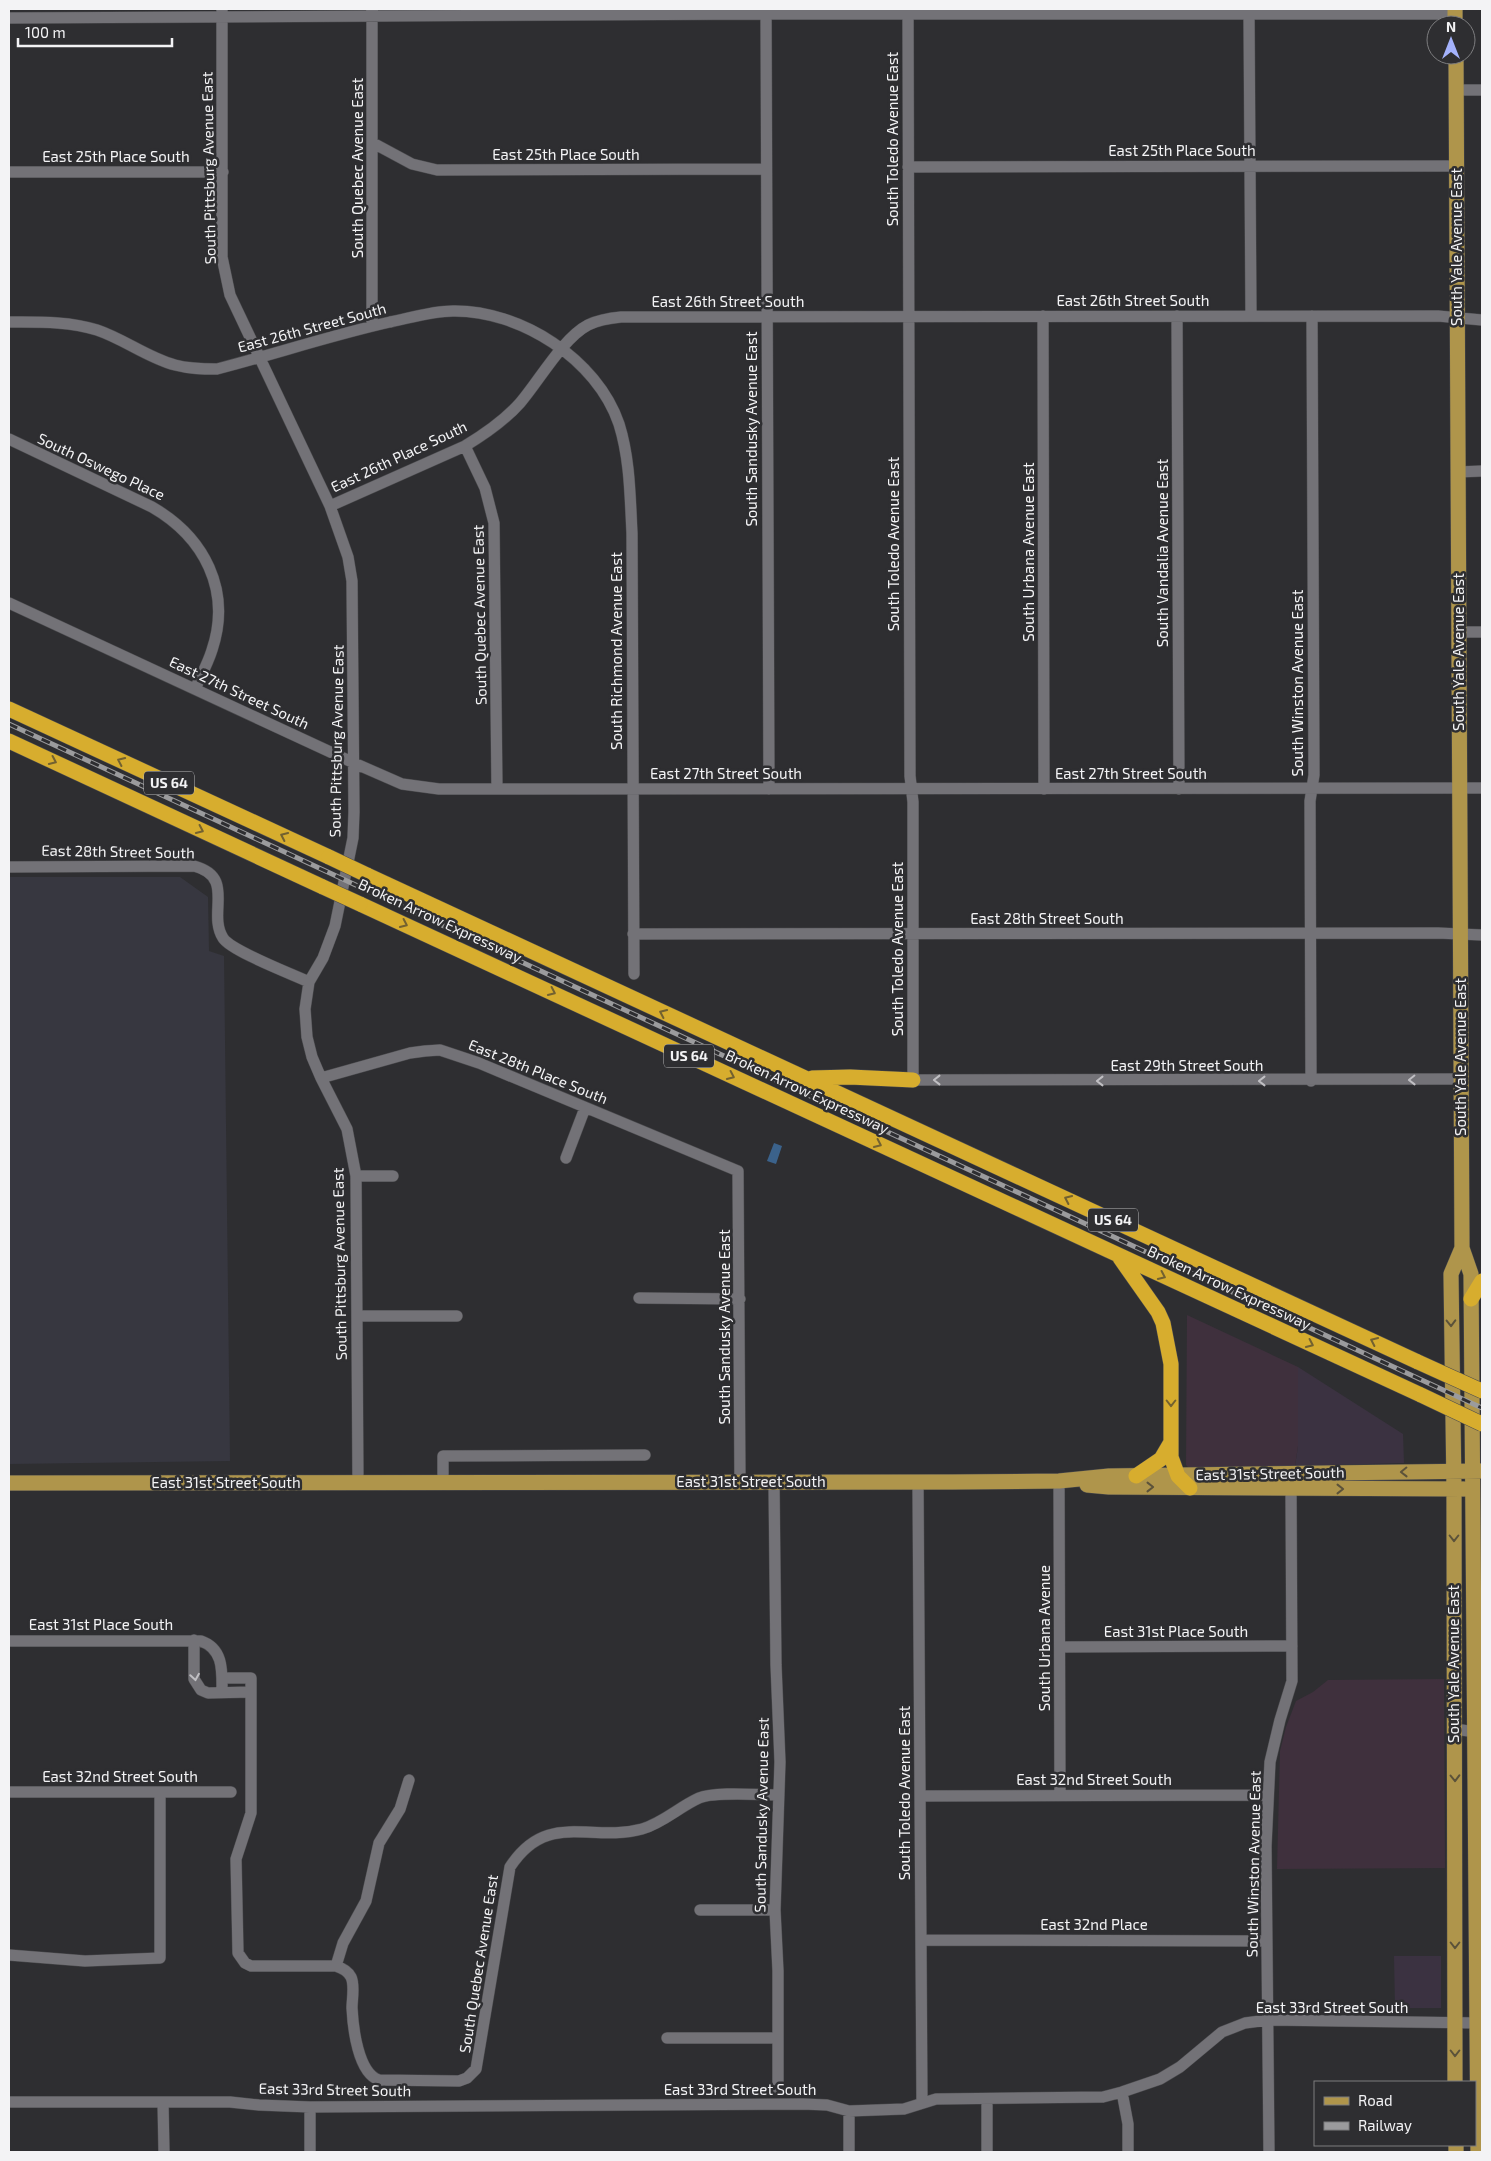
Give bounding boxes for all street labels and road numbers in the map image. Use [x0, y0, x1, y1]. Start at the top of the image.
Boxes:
street label: South Toledo Avenue East [883, 51, 901, 226]
street label: South Pittsburg Avenue East [197, 71, 219, 265]
street label: South Quebec Avenue East [348, 78, 367, 258]
street label: East 25th Place South [1108, 141, 1256, 159]
street label: East 25th Place South [492, 145, 640, 163]
street label: East 25th Place South [42, 147, 190, 165]
street label: South Yale Avenue East [1447, 168, 1465, 326]
street label: East 26th Street South [1056, 291, 1210, 309]
street label: East 26th Street South [651, 292, 805, 310]
street label: East 26th Street South [235, 299, 388, 356]
street label: South Sandusky Avenue East [742, 331, 760, 527]
street label: East 26th Place South [328, 417, 470, 496]
street label: South Oswego Place [35, 429, 168, 503]
street label: South Toledo Avenue East [884, 456, 902, 631]
street label: South Vandalia Avenue East [1153, 459, 1171, 647]
street label: South Urbana Avenue East [1019, 462, 1037, 642]
street label: South Quebec Avenue East [468, 524, 491, 705]
street label: South Richmond Avenue East [607, 552, 625, 750]
street label: South Yale Avenue East [1449, 573, 1467, 731]
street label: South Winston Avenue East [1288, 589, 1306, 776]
street label: South Pittsburg Avenue East [325, 644, 347, 838]
street label: East 27th Street South [167, 652, 312, 732]
street label: East 27th Street South [650, 764, 802, 782]
street label: East 27th Street South [1055, 764, 1207, 782]
road number: US 64 [144, 771, 194, 794]
street label: East 28th Street South [41, 841, 195, 861]
street label: South Toledo Avenue East [888, 861, 906, 1036]
street label: Broken Arrow Expressway [356, 874, 525, 966]
street label: East 28th Street South [970, 909, 1124, 927]
street label: South Yale Avenue East [1451, 978, 1469, 1136]
street label: East 28th Place South [466, 1035, 611, 1107]
road number: US 64 [664, 1044, 714, 1068]
street label: Broken Arrow Expressway [723, 1045, 892, 1137]
street label: East 29th Street South [1110, 1056, 1264, 1074]
street label: South Pittsburg Avenue East [328, 1167, 350, 1361]
road number: US 64 [1088, 1208, 1138, 1232]
street label: South Sandusky Avenue East [715, 1229, 733, 1425]
street label: Broken Arrow Expressway [1145, 1241, 1314, 1333]
street label: East 31st Street South [1195, 1463, 1345, 1483]
street label: East 31st Street South [676, 1472, 826, 1490]
street label: East 31st Street South [151, 1473, 301, 1491]
street label: South Urbana Avenue [1035, 1565, 1053, 1711]
street label: South Yale Avenue East [1444, 1585, 1462, 1743]
street label: East 31st Place South [29, 1615, 173, 1633]
street label: East 31st Place South [1104, 1622, 1248, 1640]
street label: South Toledo Avenue East [895, 1705, 913, 1880]
street label: South Sandusky Avenue East [750, 1717, 772, 1913]
street label: East 32nd Street South [42, 1767, 198, 1785]
street label: East 32nd Street South [1016, 1770, 1172, 1788]
street label: South Winston Avenue East [1242, 1770, 1264, 1958]
street label: South Quebec Avenue East [455, 1873, 502, 2055]
street label: East 32nd Place [1040, 1915, 1148, 1933]
street label: East 33rd Street South [1256, 1998, 1408, 2016]
street label: East 33rd Street South [258, 2079, 412, 2099]
street label: East 33rd Street South [664, 2080, 816, 2098]

